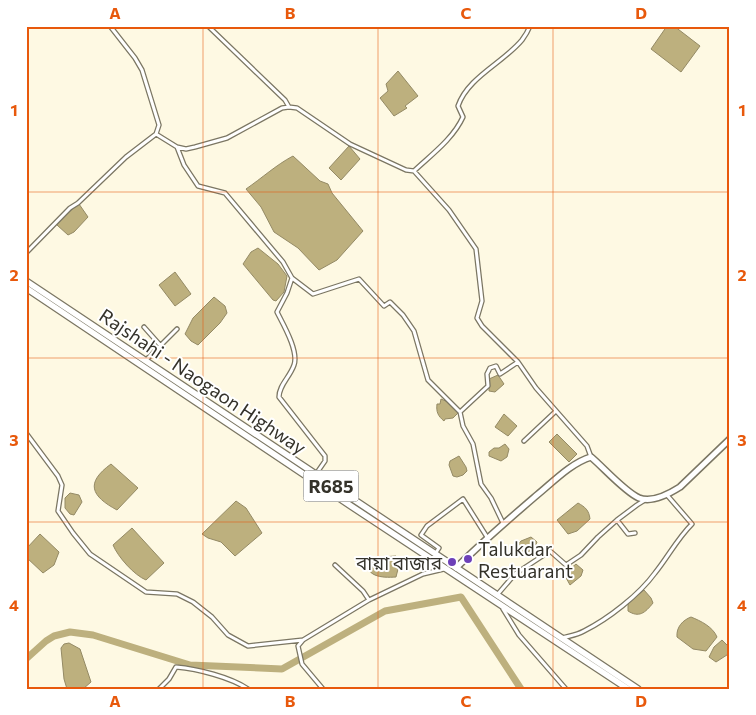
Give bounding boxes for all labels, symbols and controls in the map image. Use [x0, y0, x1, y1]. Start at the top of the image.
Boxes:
text: A [109, 3, 121, 22]
text: B [285, 3, 296, 22]
text: C [461, 3, 472, 22]
text: D [635, 3, 647, 22]
text: 1 [10, 100, 18, 119]
text: 1 [738, 100, 746, 119]
text: 2 [9, 265, 19, 284]
text: 2 [737, 265, 747, 284]
street label: Rajshahi - Naogaon Highway [95, 303, 311, 459]
text: 3 [9, 430, 19, 449]
text: 3 [737, 430, 747, 449]
road number: R685 [304, 471, 358, 502]
place label: Talukdar Restuarant [478, 537, 573, 582]
place label: বায়া বাজার [355, 551, 443, 574]
marker: Talukdar Restuarant [462, 553, 474, 565]
marker: বায়া বাজার [446, 556, 458, 568]
text: 4 [9, 595, 19, 614]
text: 4 [737, 595, 747, 614]
text: A [109, 691, 121, 710]
text: B [285, 691, 296, 710]
text: C [461, 691, 472, 710]
text: D [635, 691, 647, 710]

